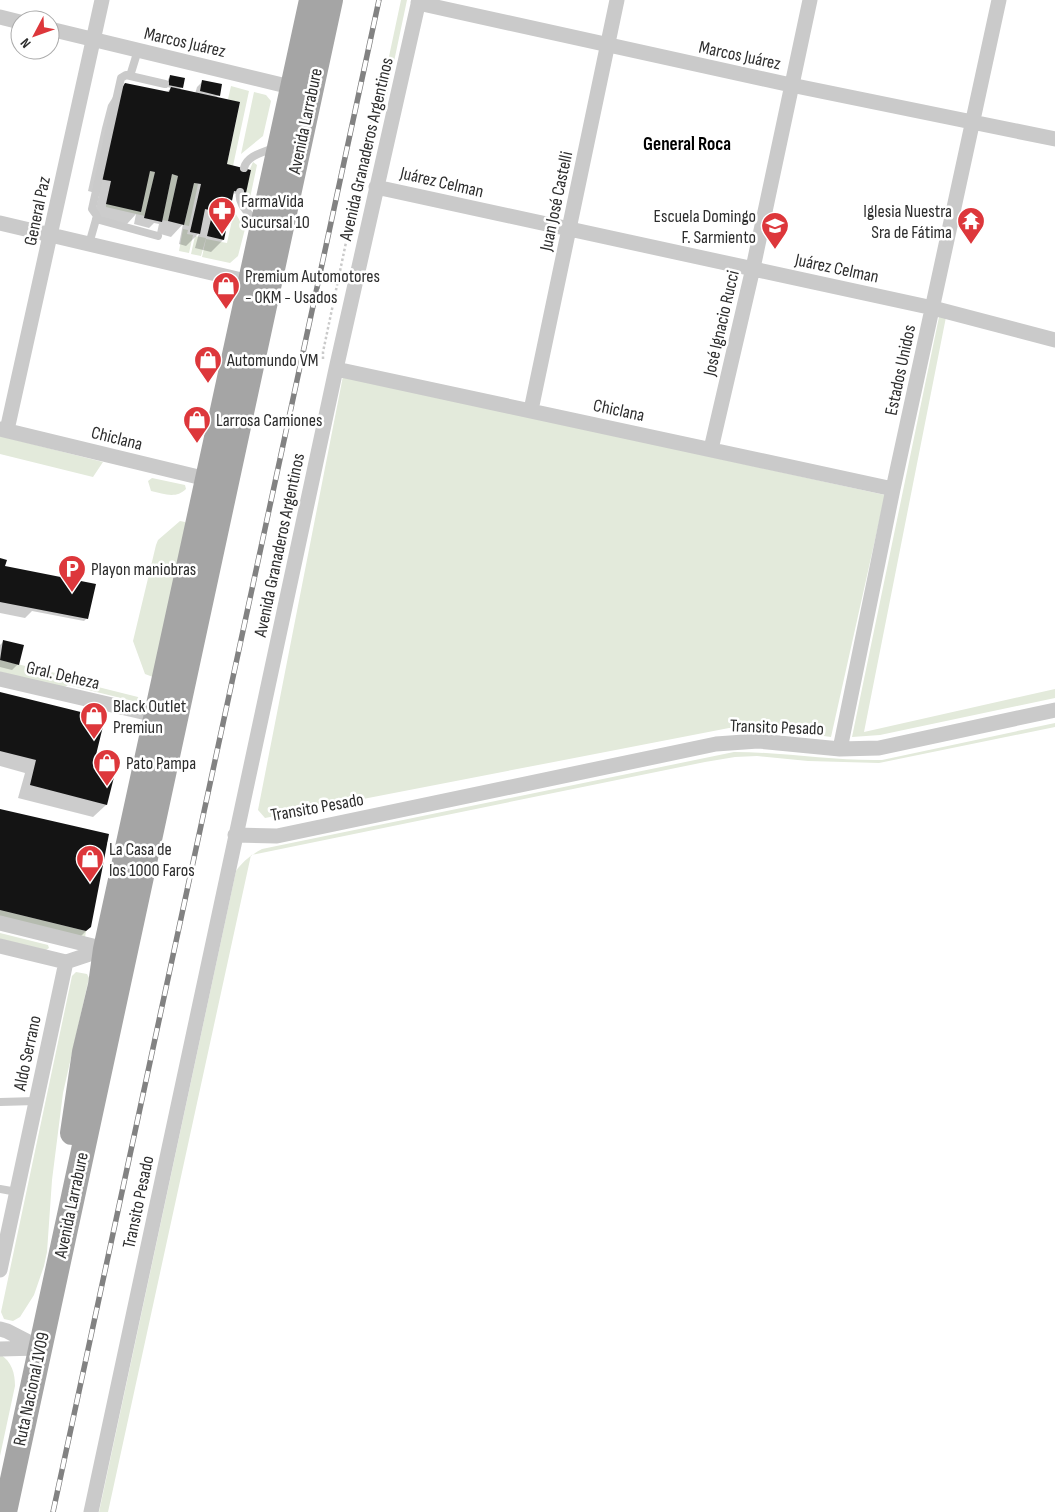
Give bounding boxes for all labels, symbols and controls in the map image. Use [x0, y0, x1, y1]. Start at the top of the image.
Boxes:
north arrow [10, 10, 60, 60]
street label: Marcos Juárez [142, 23, 228, 62]
text: N [17, 35, 34, 52]
street label: Marcos Juárez [697, 37, 783, 75]
street label: Avenida Granaderos Argentinos [335, 56, 398, 244]
street label: Avenida Larrabure [284, 66, 327, 177]
district label: General Roca [643, 133, 731, 156]
street label: Juan José Castelli [535, 149, 577, 254]
street label: Juárez Celman [397, 162, 486, 202]
street label: General Paz [20, 174, 55, 248]
place label: FarmaVida Sucursal 10 [241, 191, 310, 233]
pharmacy icon: FarmaVida Sucursal 10 [207, 196, 237, 235]
place label: Iglesia Nuestra Sra de Fátima [863, 201, 952, 243]
place label: Escuela Domingo F. Sarmiento [654, 206, 756, 248]
temple icon: Iglesia Nuestra Sra de Fátima [956, 206, 986, 245]
school or university icon: Escuela Domingo F. Sarmiento [760, 211, 790, 250]
street label: Juárez Celman [792, 249, 881, 288]
place label: Premium Automotores - 0KM - Usados [245, 266, 380, 308]
street label: José Ignacio Rucci [699, 268, 744, 379]
shop icon: Premium Automotores - 0KM - Usados [211, 271, 241, 310]
street label: Estados Unidos [881, 323, 920, 417]
shop icon: Automundo VM [193, 345, 223, 384]
place label: Automundo VM [226, 350, 318, 371]
street label: Chiclana [591, 395, 647, 426]
shop icon: Larrosa Camiones [182, 405, 212, 444]
place label: Larrosa Camiones [216, 410, 322, 431]
street label: Chiclana [89, 422, 145, 455]
street label: Avenida Granaderos Argentinos [250, 451, 309, 640]
parking icon: Playon maniobras [57, 554, 87, 593]
place label: Playon maniobras [91, 559, 196, 580]
street label: Gral. Deheza [24, 657, 102, 694]
place label: Black Outlet Premiun [113, 696, 187, 738]
shop icon: Black Outlet Premiun [79, 701, 109, 740]
street label: Transito Pesado [730, 715, 824, 740]
shop icon: Pato Pampa [92, 748, 122, 787]
place label: Pato Pampa [126, 753, 196, 774]
street label: Transito Pesado [269, 789, 365, 826]
place label: La Casa de los 1000 Faros [109, 839, 195, 881]
shop icon: La Casa de los 1000 Faros [75, 844, 105, 883]
street label: Aldo Serrano [9, 1014, 46, 1094]
street label: Avenida Larrabure [50, 1150, 93, 1261]
street label: Transito Pesado [118, 1154, 159, 1250]
street label: Ruta Nacional 1V09 [9, 1330, 54, 1448]

